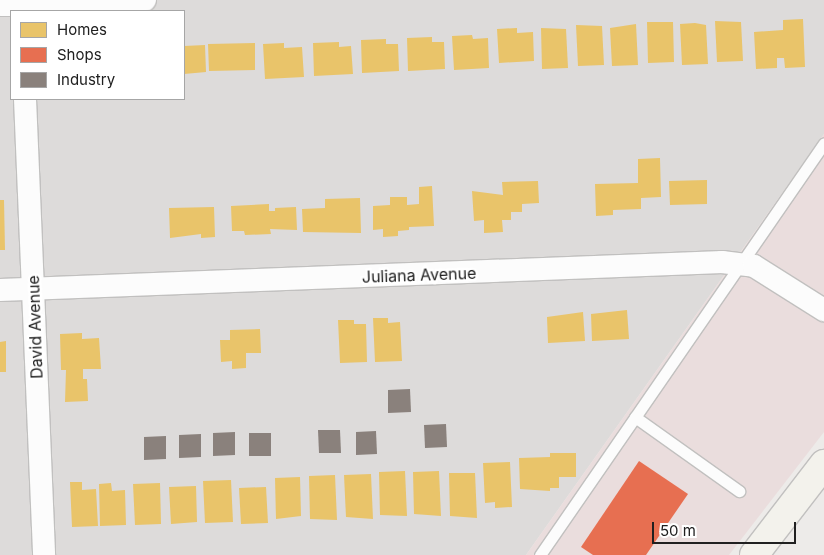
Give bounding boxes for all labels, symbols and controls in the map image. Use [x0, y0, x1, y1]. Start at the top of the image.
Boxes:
legend [10, 10, 185, 100]
text: Homes [57, 20, 107, 39]
text: Shops [57, 45, 102, 64]
text: Industry [57, 70, 115, 89]
street label: Juliana Avenue [361, 263, 477, 287]
street label: David Avenue [24, 275, 46, 379]
scale bar [654, 512, 798, 544]
text: 50 m [660, 521, 696, 540]

